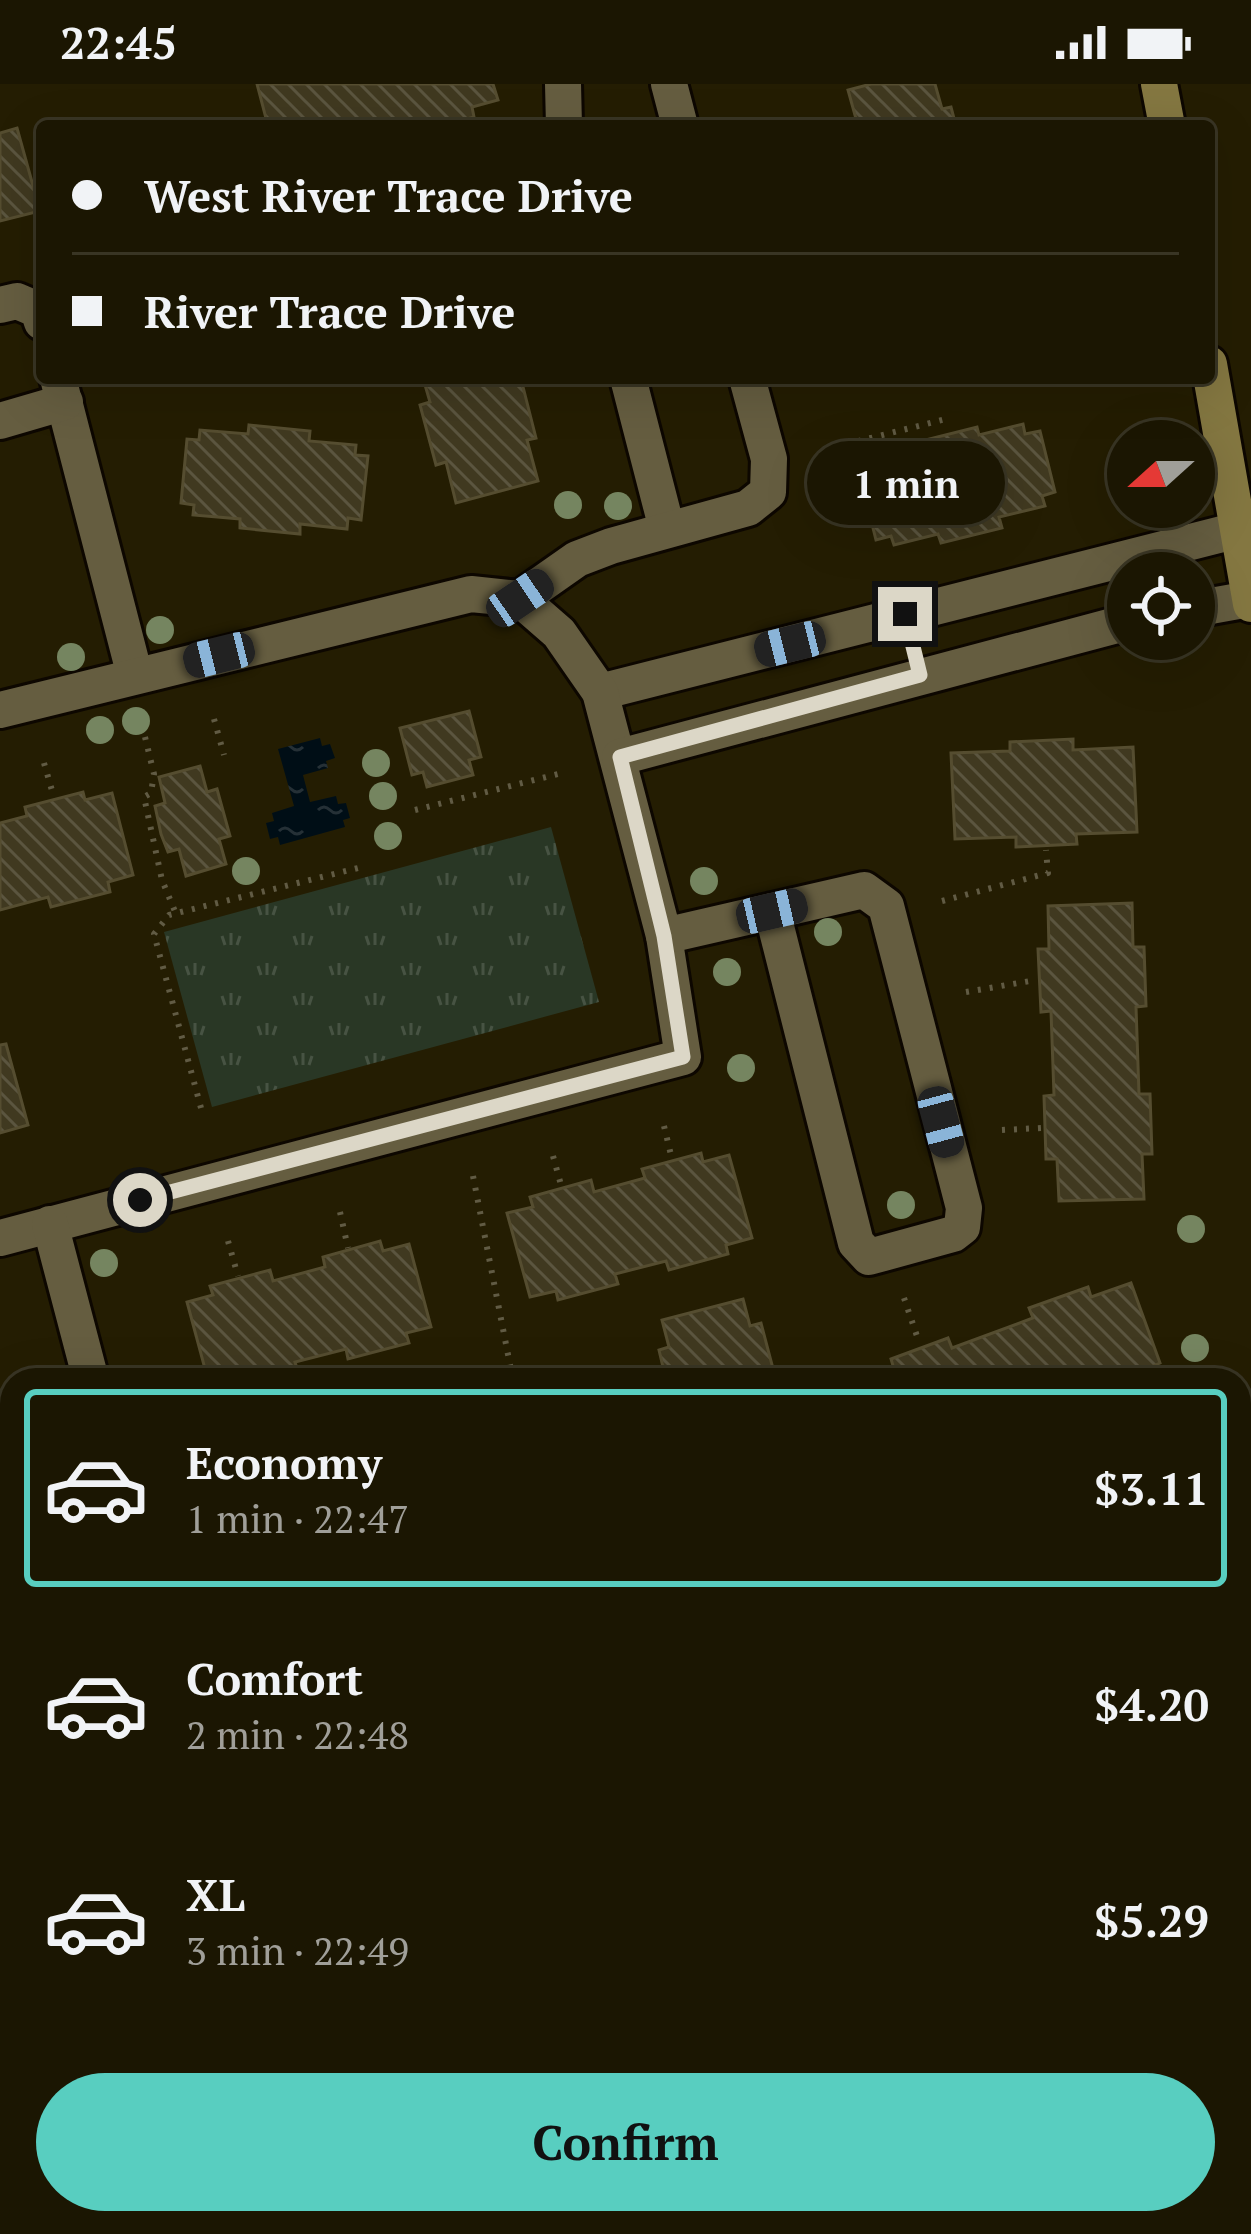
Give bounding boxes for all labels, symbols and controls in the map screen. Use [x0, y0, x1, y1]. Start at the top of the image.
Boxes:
text: 22:45 [60, 12, 177, 72]
text: West River Trace Drive [144, 165, 633, 225]
text: River Trace Drive [144, 281, 515, 341]
north arrow [1107, 420, 1215, 528]
map controls [1107, 420, 1215, 660]
callout: 1 min [806, 440, 1004, 524]
text: 1 min [853, 457, 959, 509]
button: locate [1107, 552, 1215, 660]
car [480, 563, 560, 633]
route end [878, 587, 932, 641]
car [751, 618, 829, 670]
car [180, 629, 258, 681]
car [733, 885, 811, 937]
car [914, 1083, 968, 1161]
route start [113, 1173, 167, 1227]
text: Economy [186, 1432, 382, 1492]
icon: car [42, 1434, 150, 1542]
text: $3.11 [1094, 1458, 1209, 1518]
text: 1 min · 22:47 [186, 1492, 409, 1544]
text: Comfort [186, 1648, 363, 1708]
icon: car [42, 1650, 150, 1758]
text: $4.20 [1094, 1674, 1209, 1734]
text: 2 min · 22:48 [186, 1708, 409, 1760]
text: XL [186, 1864, 245, 1924]
icon: car [42, 1866, 150, 1974]
text: $5.29 [1094, 1890, 1209, 1950]
text: 3 min · 22:49 [186, 1924, 409, 1976]
button: Confirm [36, 2073, 1215, 2211]

